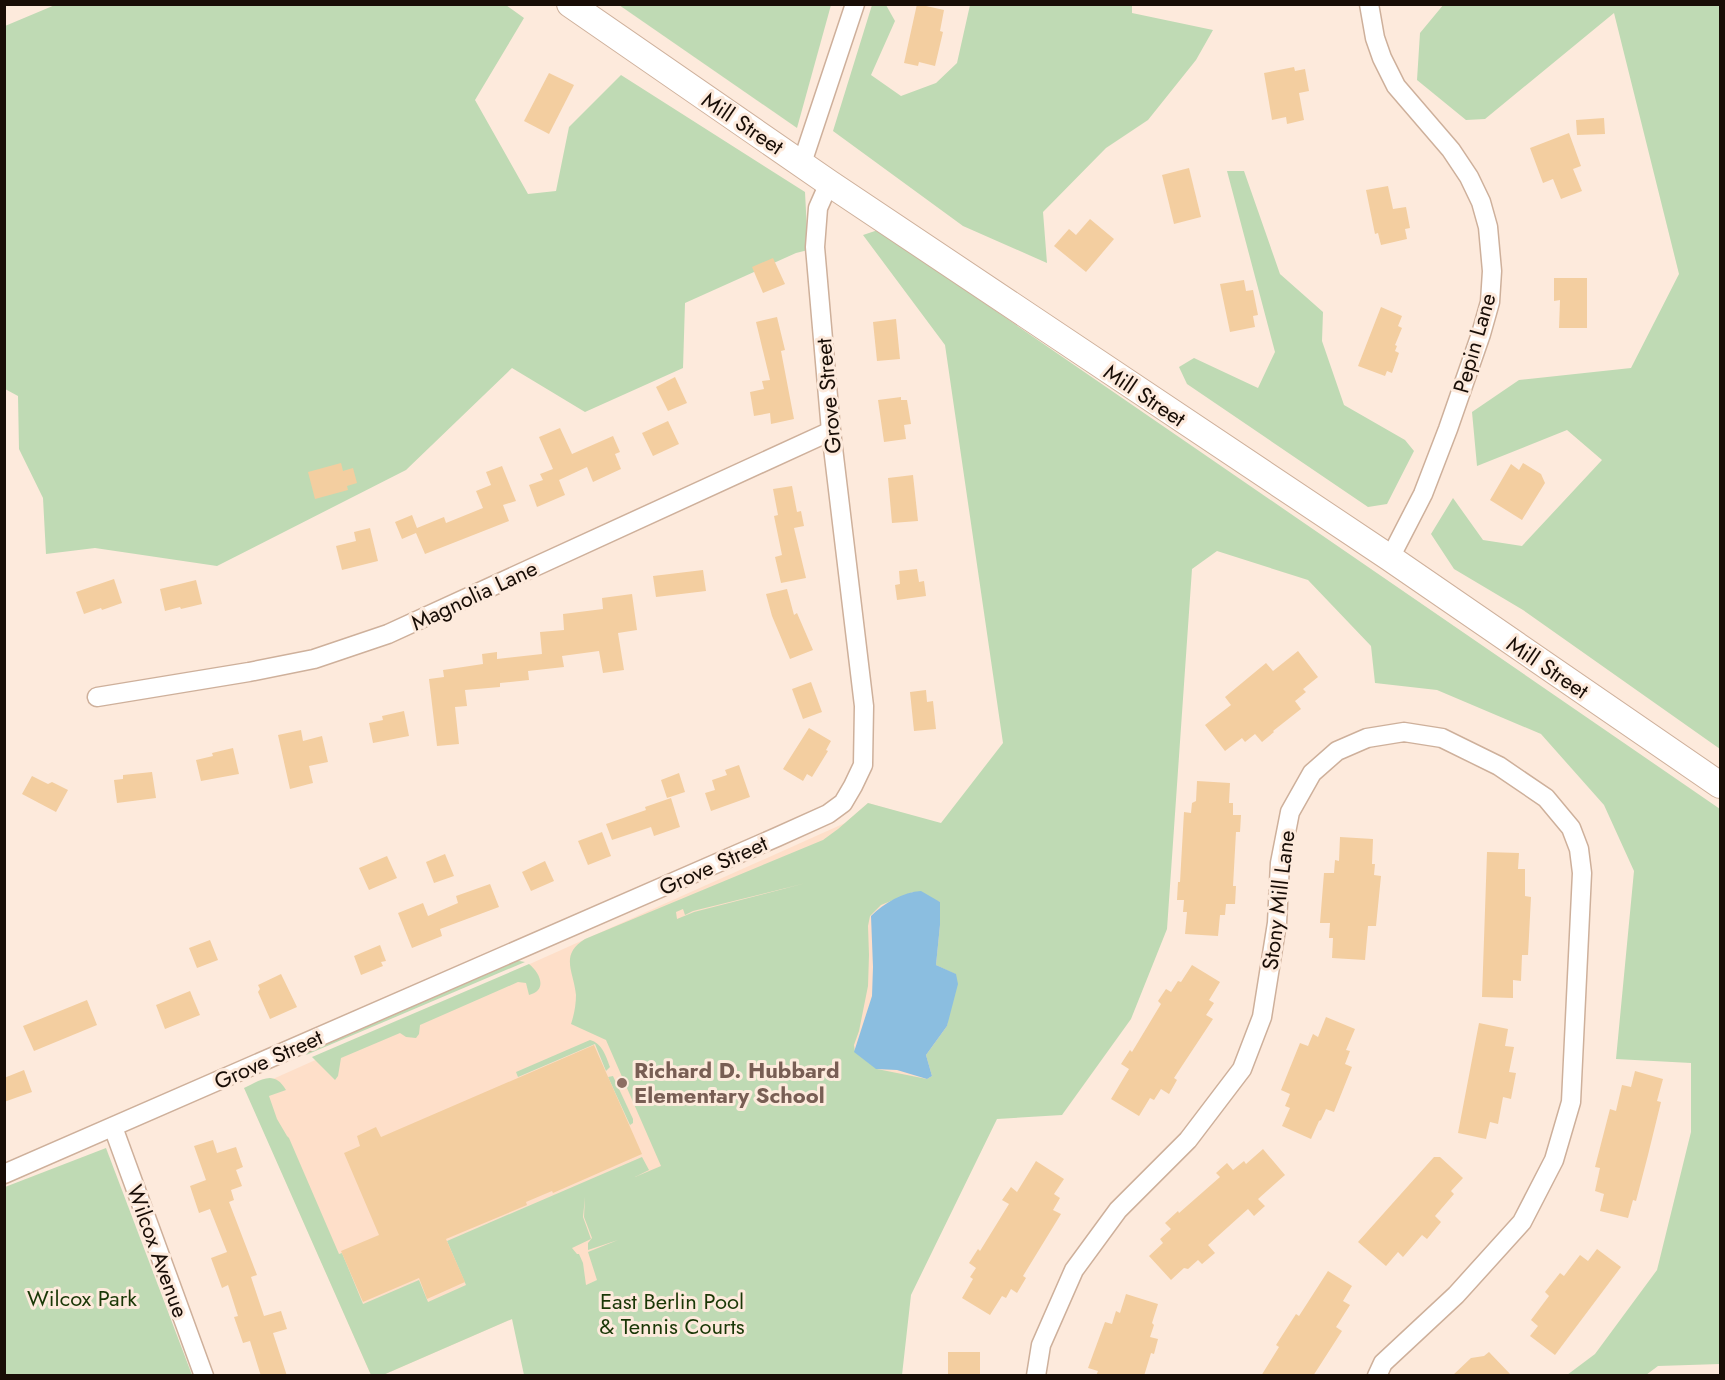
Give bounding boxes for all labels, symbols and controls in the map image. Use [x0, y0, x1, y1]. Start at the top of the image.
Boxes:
street label: Mill Street [696, 84, 791, 163]
street label: Pepin Lane [1444, 289, 1504, 397]
street label: Grove Street [807, 336, 849, 455]
street label: Mill Street [1098, 356, 1193, 435]
street label: Magnolia Lane [406, 552, 542, 638]
street label: Mill Street [1501, 628, 1596, 707]
street label: Grove Street [654, 827, 773, 903]
street label: Stony Mill Lane [1254, 828, 1302, 972]
street label: Grove Street [209, 1021, 328, 1097]
place label: Richard D. Hubbard Elementary School [634, 1054, 839, 1111]
marker: Richard D. Hubbard Elementary School [615, 1076, 629, 1090]
street label: Wilcox Avenue [119, 1180, 197, 1322]
park label: Wilcox Park [27, 1282, 137, 1314]
park label: East Berlin Pool & Tennis Courts [599, 1285, 745, 1342]

